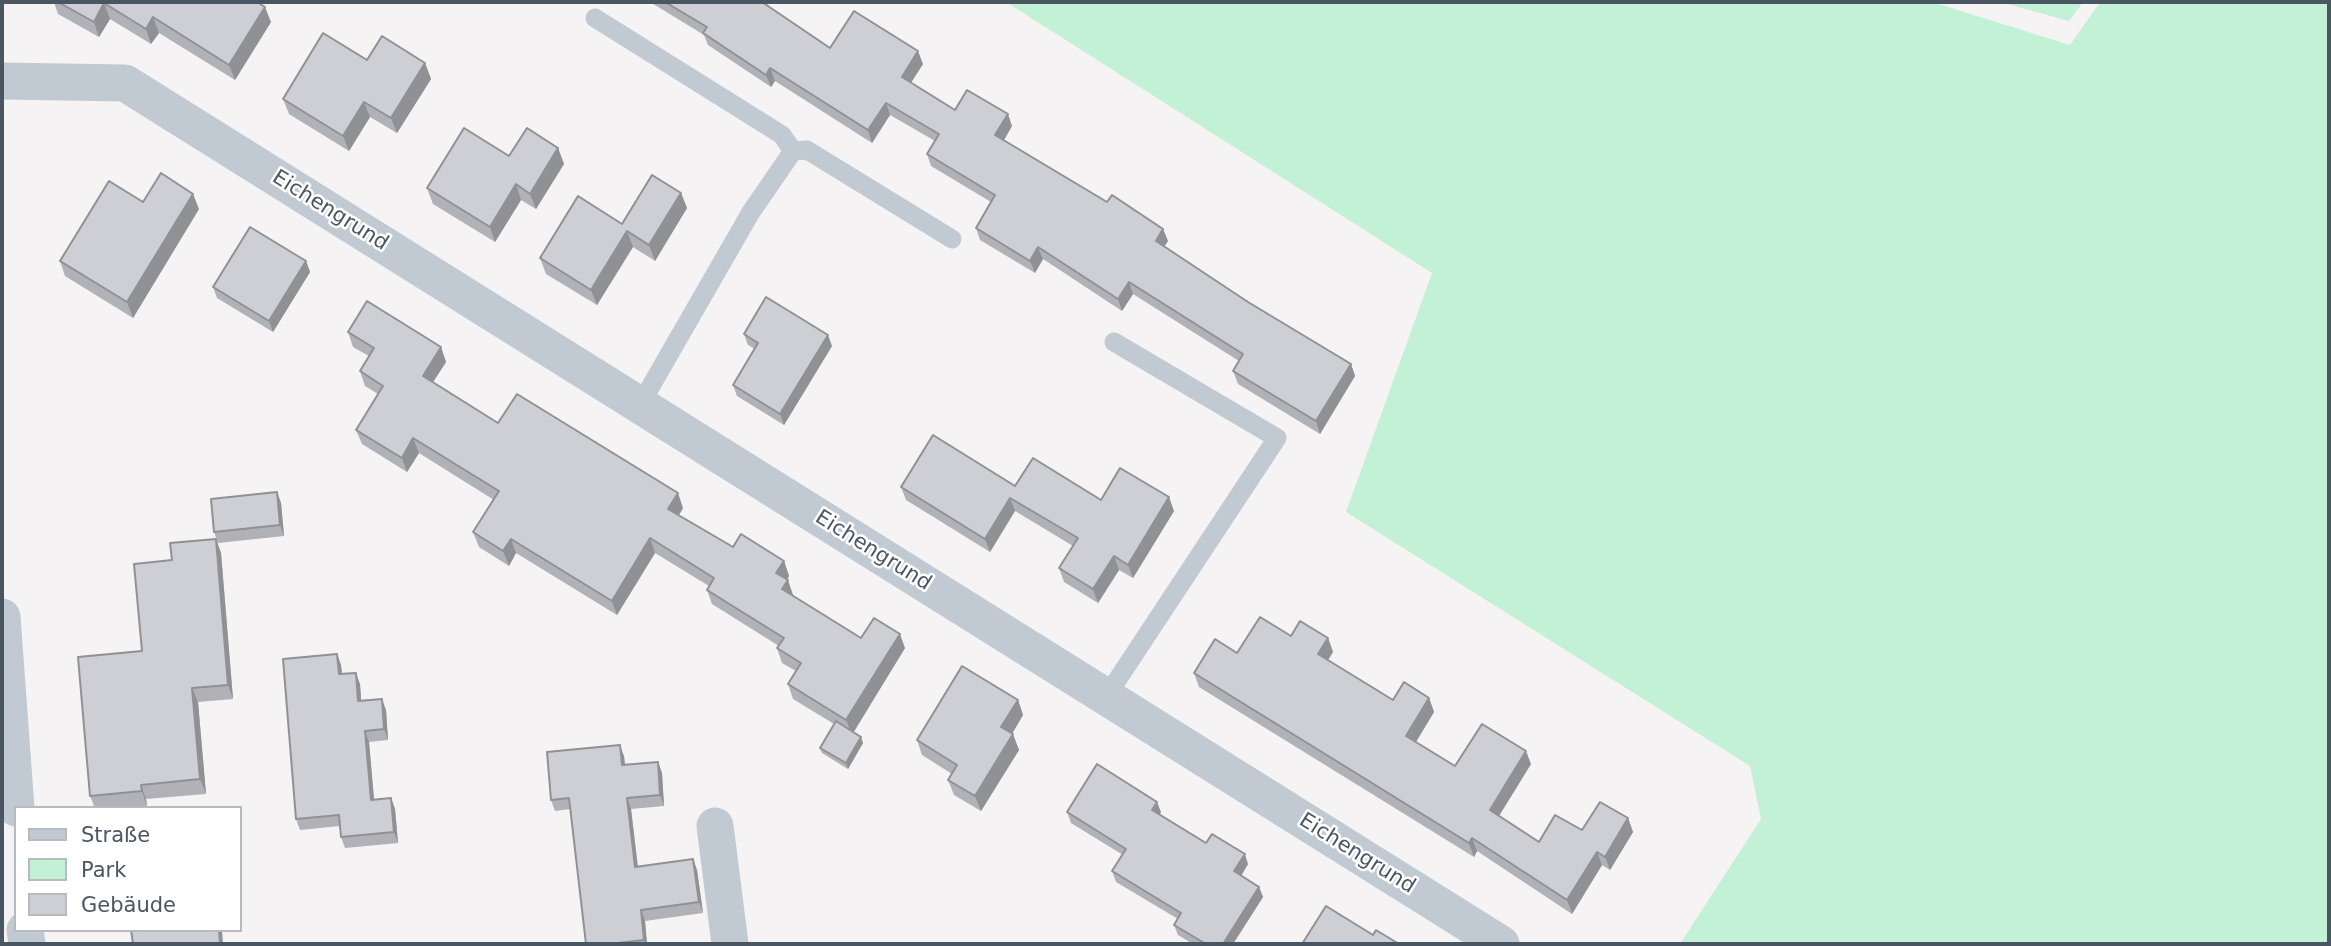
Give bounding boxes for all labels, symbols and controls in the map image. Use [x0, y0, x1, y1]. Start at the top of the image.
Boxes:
street label: Eichengrund [267, 165, 393, 257]
street label: Eichengrund [810, 505, 936, 597]
legend [14, 806, 242, 932]
street label: Eichengrund [1294, 808, 1420, 900]
text: Straße [81, 823, 150, 847]
text: Park [81, 858, 126, 882]
text: Gebäude [81, 893, 176, 917]

